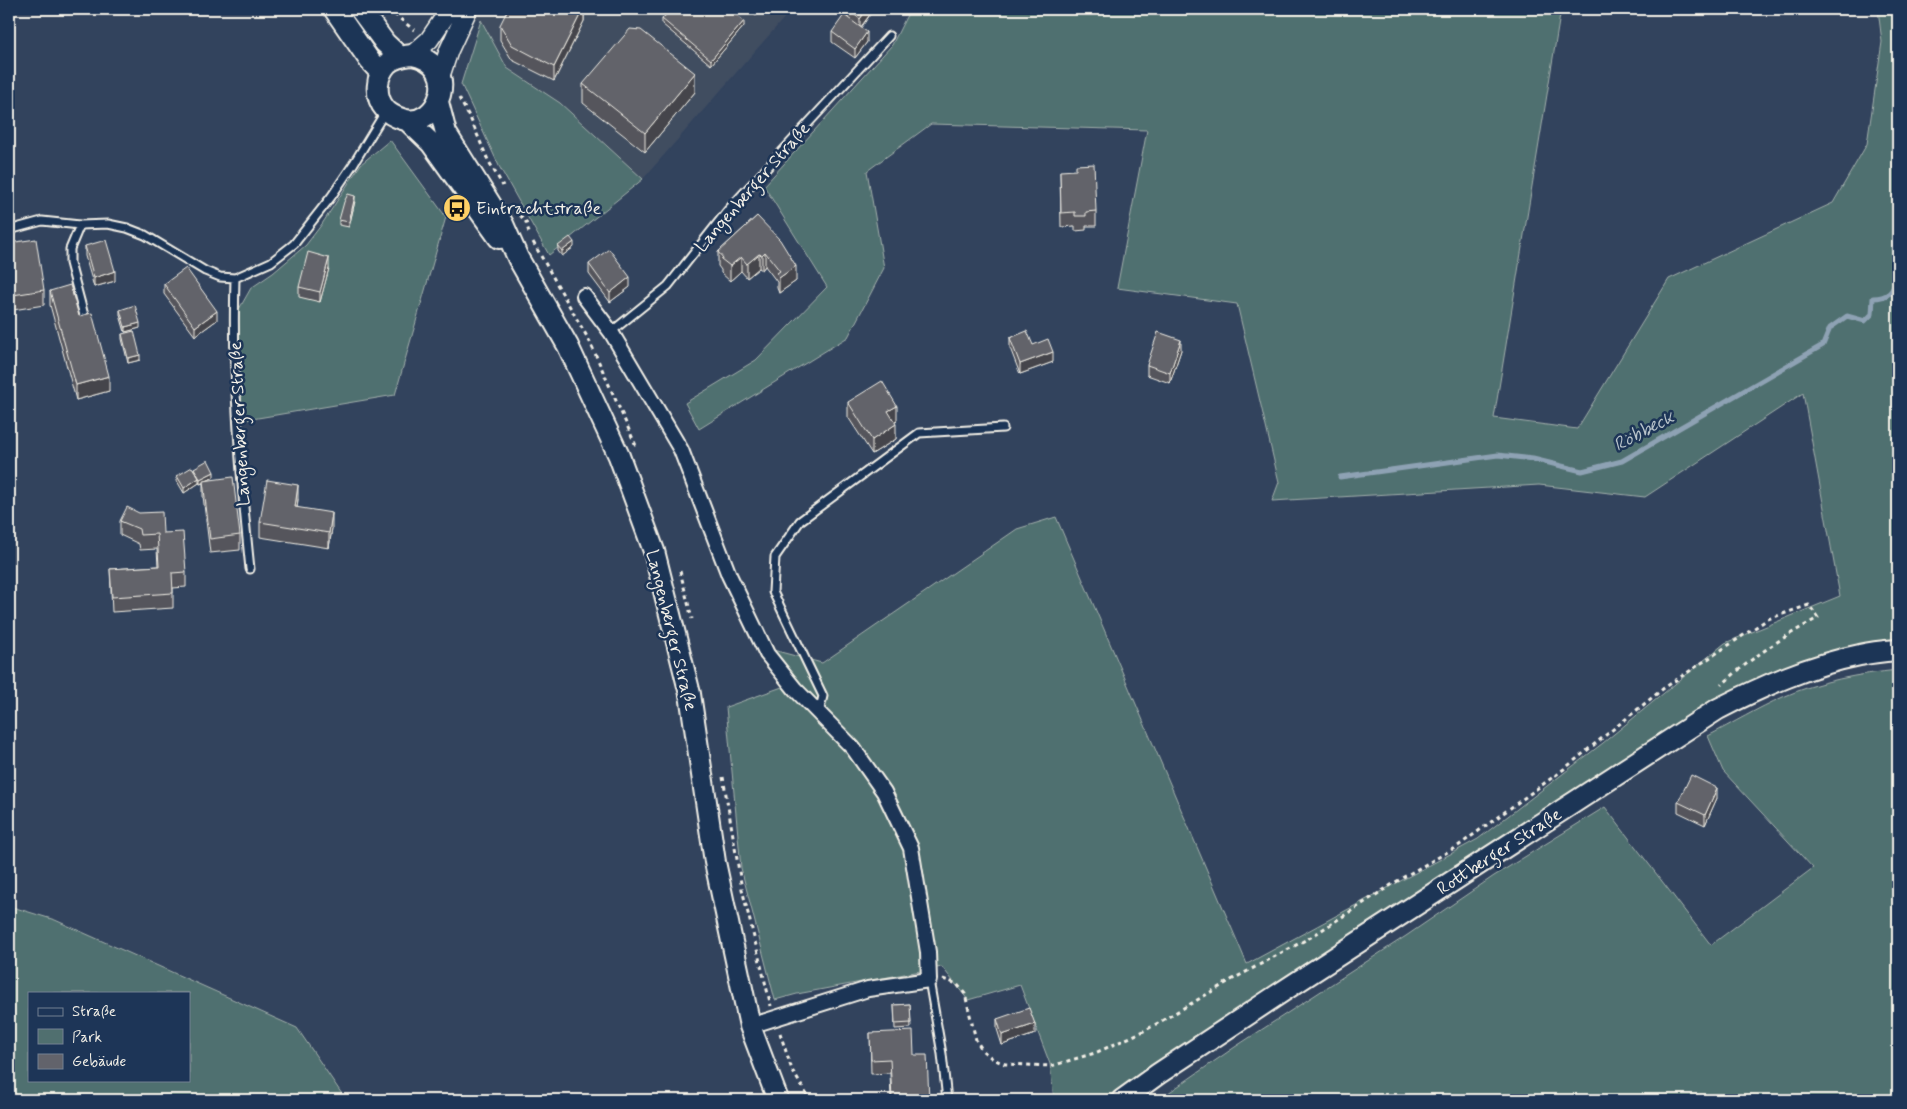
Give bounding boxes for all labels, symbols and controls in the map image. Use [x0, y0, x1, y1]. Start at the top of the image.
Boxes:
street label: Langenberger Straße [690, 117, 818, 259]
bus stop icon: Eintrachtstraße [442, 193, 472, 223]
place label: Eintrachtstraße [476, 197, 602, 221]
street label: Langenberger Straße [224, 341, 258, 507]
water label: Röbbeck [1609, 404, 1680, 458]
street label: Langenberger Straße [637, 547, 703, 714]
street label: Rottberger Straße [1433, 802, 1568, 903]
legend [28, 992, 190, 1082]
text: Straße [72, 1002, 116, 1022]
text: Park [72, 1028, 102, 1048]
text: Gebäude [72, 1052, 126, 1072]

